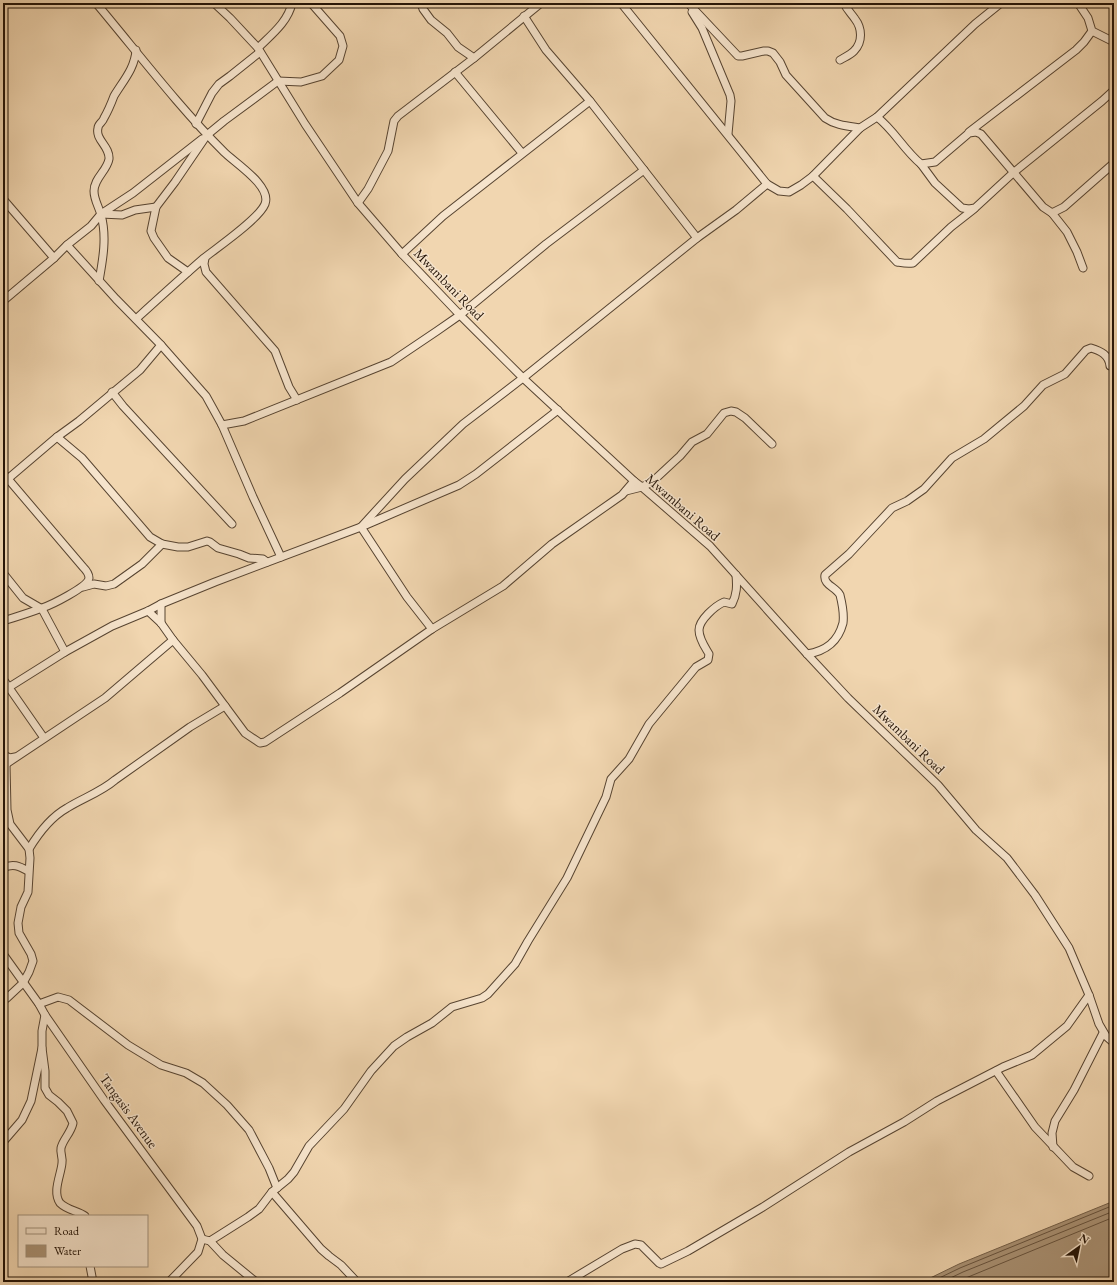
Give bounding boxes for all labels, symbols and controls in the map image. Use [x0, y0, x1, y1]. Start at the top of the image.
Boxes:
street label: Mwambani Road [410, 244, 489, 324]
street label: Mwambani Road [642, 470, 725, 545]
street label: Mwambani Road [869, 700, 949, 779]
street label: Tangasis Avenue [96, 1070, 162, 1152]
legend [18, 1215, 148, 1267]
text: Road [54, 1223, 80, 1239]
north arrow [1059, 1227, 1099, 1267]
text: N [1077, 1230, 1092, 1247]
text: Water [54, 1243, 81, 1259]

